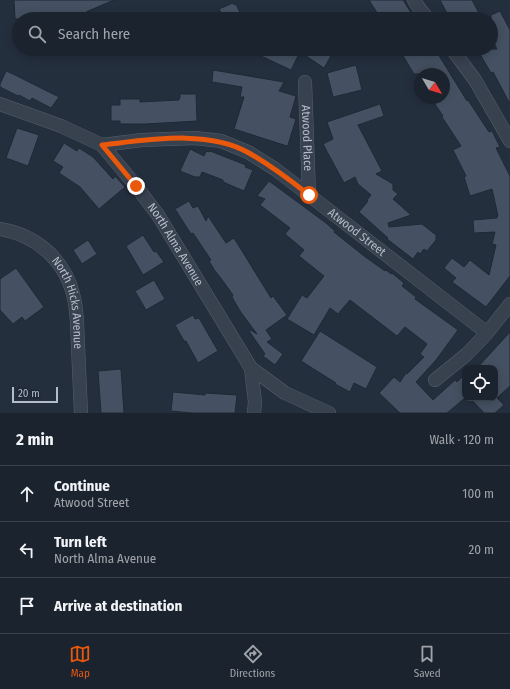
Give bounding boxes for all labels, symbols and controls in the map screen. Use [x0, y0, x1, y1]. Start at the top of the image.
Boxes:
search box [12, 12, 498, 56]
icon: search [26, 23, 48, 45]
text: Search here [58, 25, 130, 43]
north arrow [414, 68, 450, 104]
street label: Atwood Place [299, 105, 315, 171]
route end [127, 177, 145, 195]
route start [300, 186, 318, 204]
street label: North Alma Avenue [145, 200, 206, 288]
street label: Atwood Street [325, 205, 389, 259]
street label: North Hicks Avenue [49, 254, 85, 349]
map controls [462, 365, 498, 401]
button: locate [462, 365, 498, 401]
scale bar [12, 385, 58, 404]
text: 20 m [18, 387, 40, 400]
text: 2 min [16, 429, 54, 450]
text: Walk · 120 m [429, 432, 494, 447]
text: Continue [54, 477, 110, 495]
icon: ahead [16, 483, 38, 505]
text: 100 m [462, 486, 494, 501]
text: Atwood Street [54, 495, 129, 510]
text: Turn left [54, 533, 107, 551]
icon: left [16, 539, 38, 561]
text: 20 m [468, 542, 494, 557]
text: North Alma Avenue [54, 551, 156, 566]
icon: arrive [16, 595, 38, 617]
text: Arrive at destination [54, 597, 182, 615]
tab: Map [69, 643, 91, 680]
tab: Directions [230, 643, 275, 680]
tab: Saved [414, 643, 441, 680]

